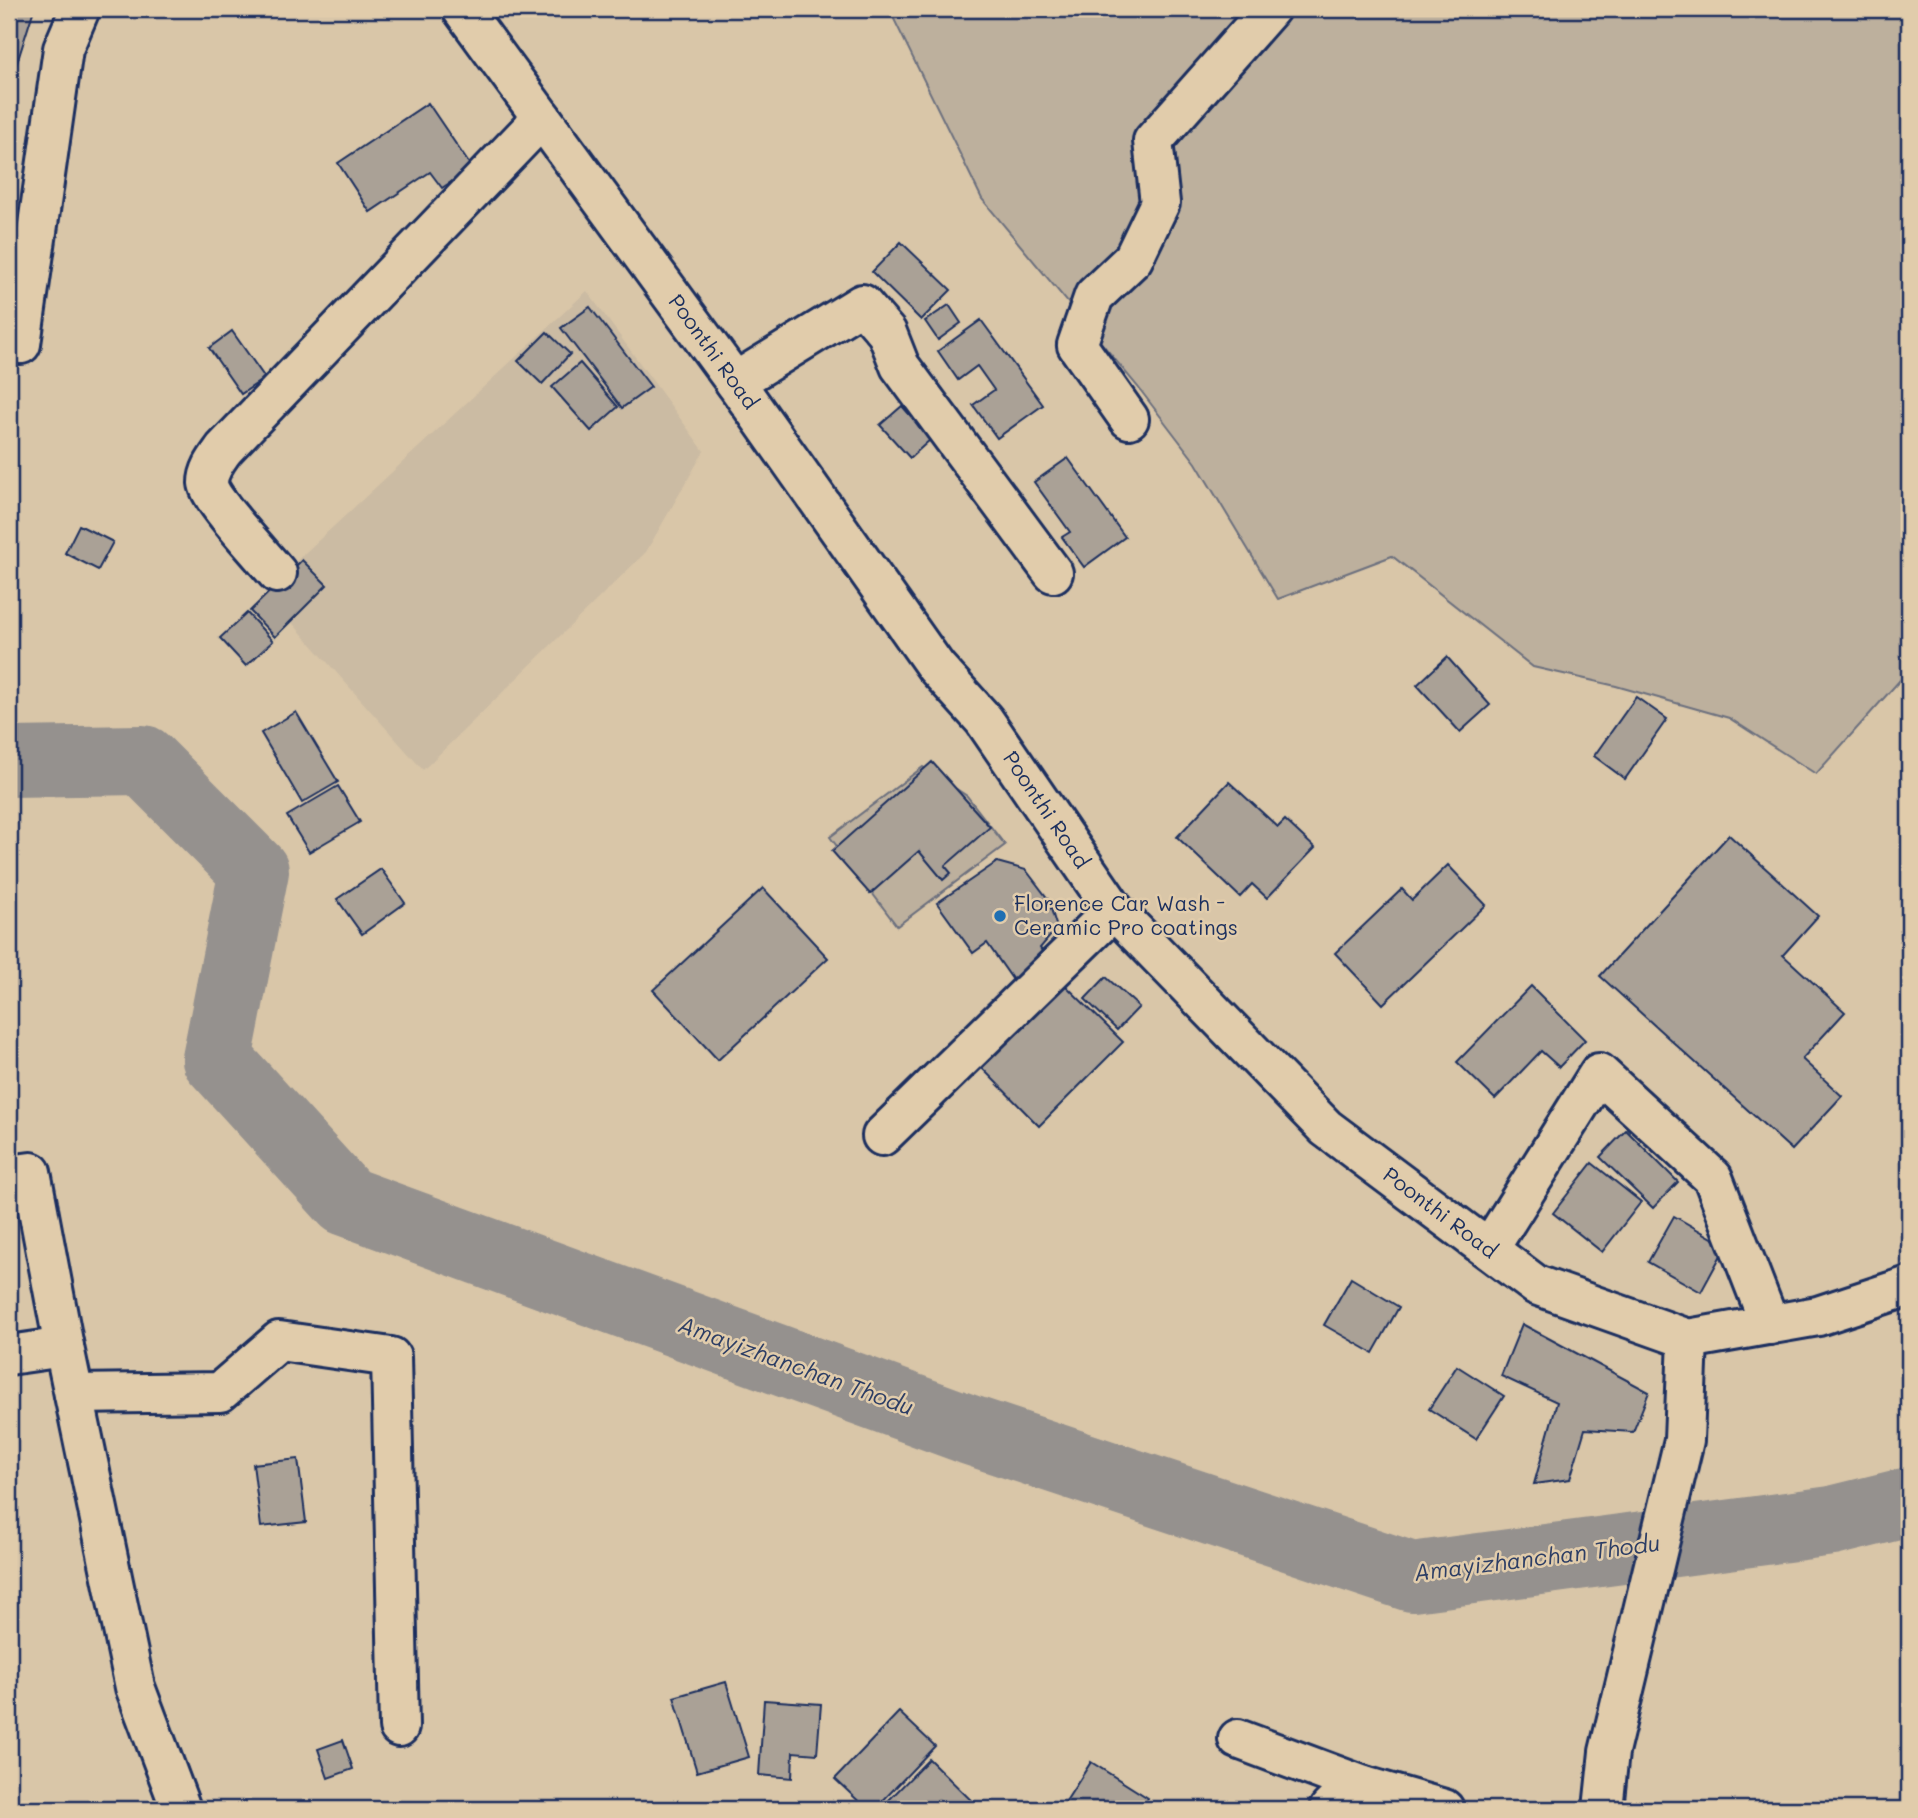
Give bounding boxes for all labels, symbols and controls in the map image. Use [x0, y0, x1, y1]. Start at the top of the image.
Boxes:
street label: Poonthi Road [663, 288, 765, 414]
street label: Poonthi Road [998, 745, 1096, 873]
place label: Florence Car Wash - Ceramic Pro coatings [1014, 889, 1238, 940]
marker: Florence Car Wash - Ceramic Pro coatings [992, 908, 1008, 924]
street label: Poonthi Road [1379, 1160, 1503, 1263]
water label: Amayizhanchan Thodu [675, 1309, 918, 1422]
water label: Amayizhanchan Thodu [1412, 1527, 1662, 1587]

